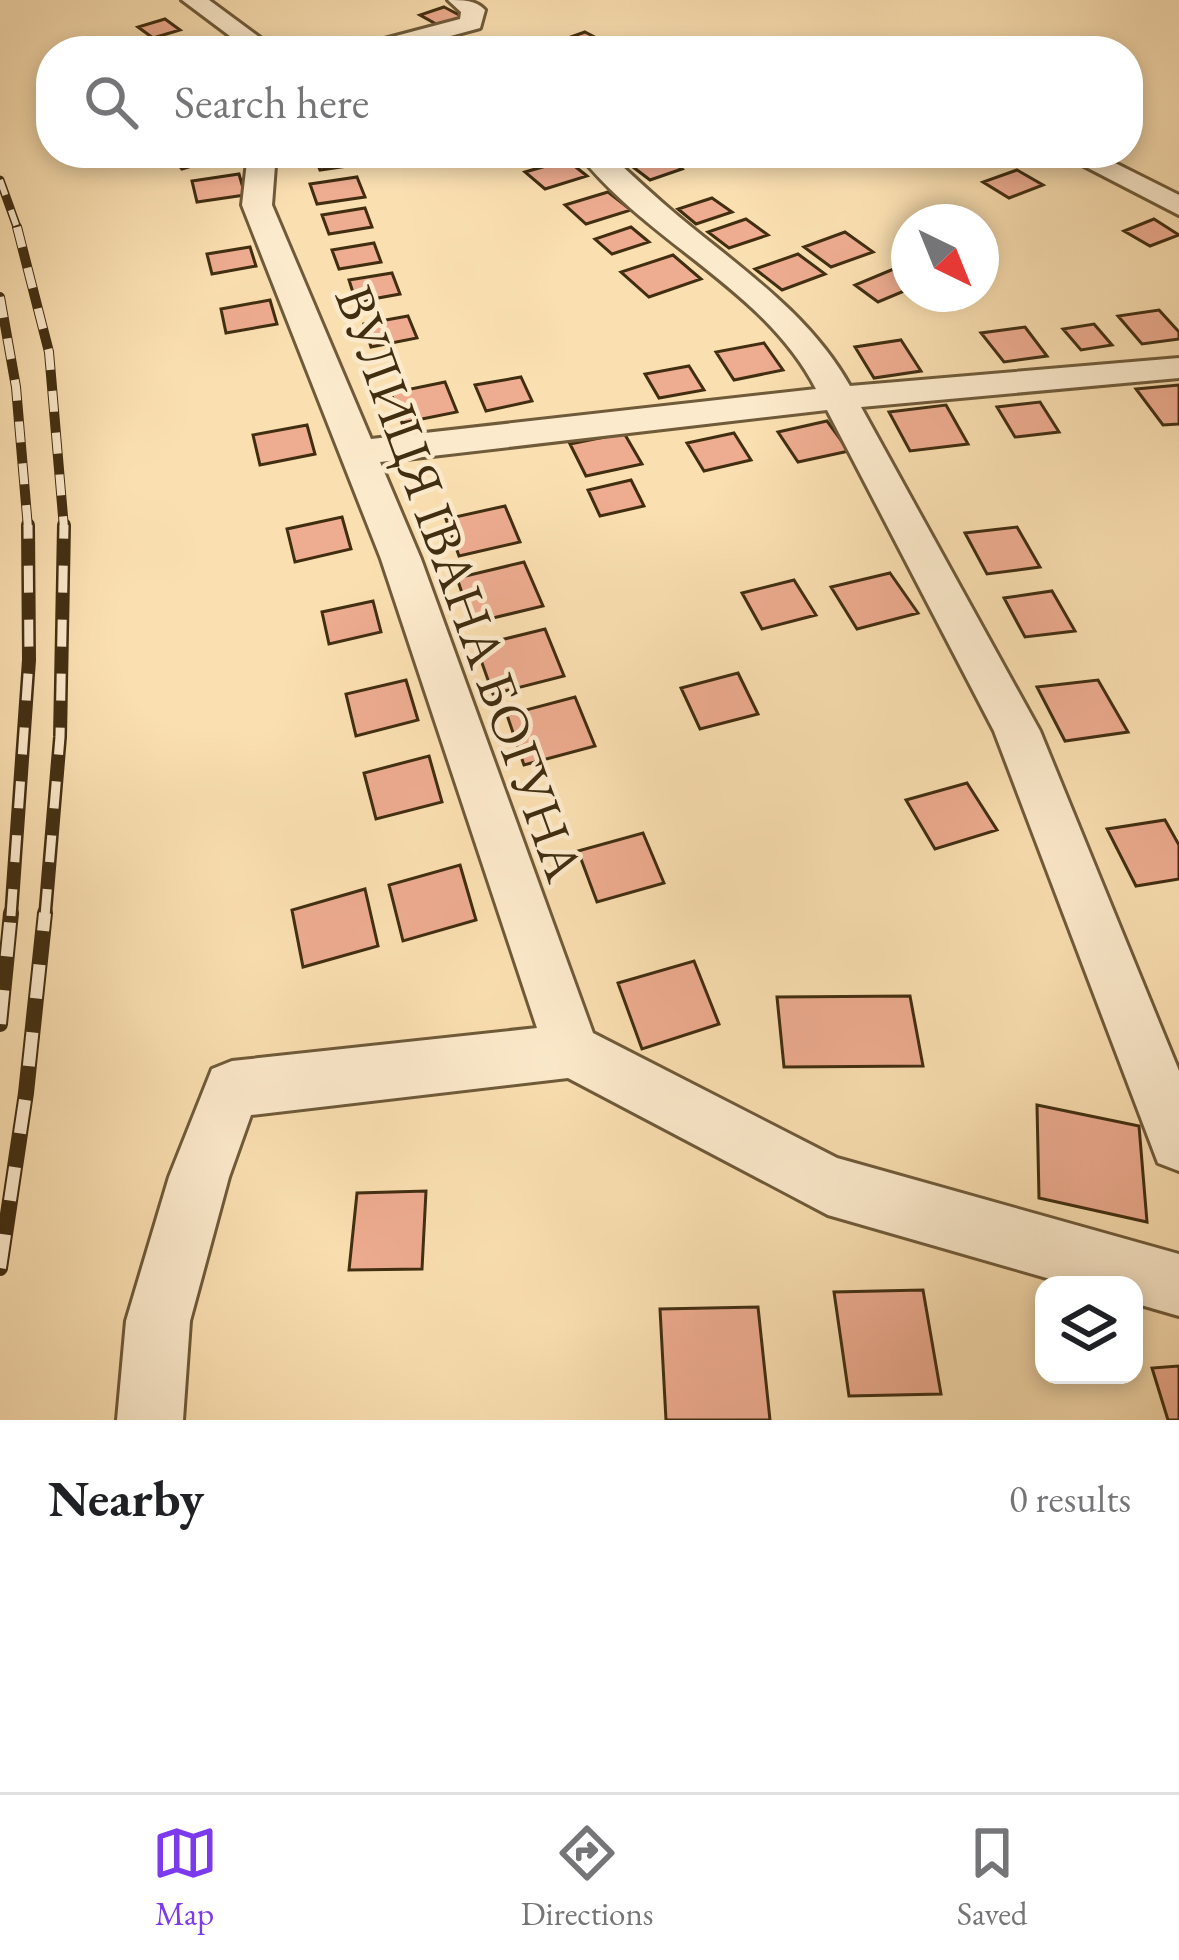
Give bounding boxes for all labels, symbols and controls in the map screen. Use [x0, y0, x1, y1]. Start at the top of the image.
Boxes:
search box [36, 36, 1143, 168]
icon: search [78, 69, 144, 135]
text: Search here [174, 73, 369, 131]
north arrow [891, 204, 999, 312]
street label: ВУЛИЦЯ ІВАНА БОГУНА [320, 276, 601, 891]
map controls [1035, 1276, 1143, 1384]
button: layers [1035, 1276, 1143, 1384]
text: Nearby [48, 1465, 204, 1531]
text: 0 results [1009, 1473, 1131, 1524]
tab: Map [152, 1820, 218, 1935]
tab: Directions [521, 1820, 654, 1935]
tab: Saved [957, 1820, 1027, 1935]

